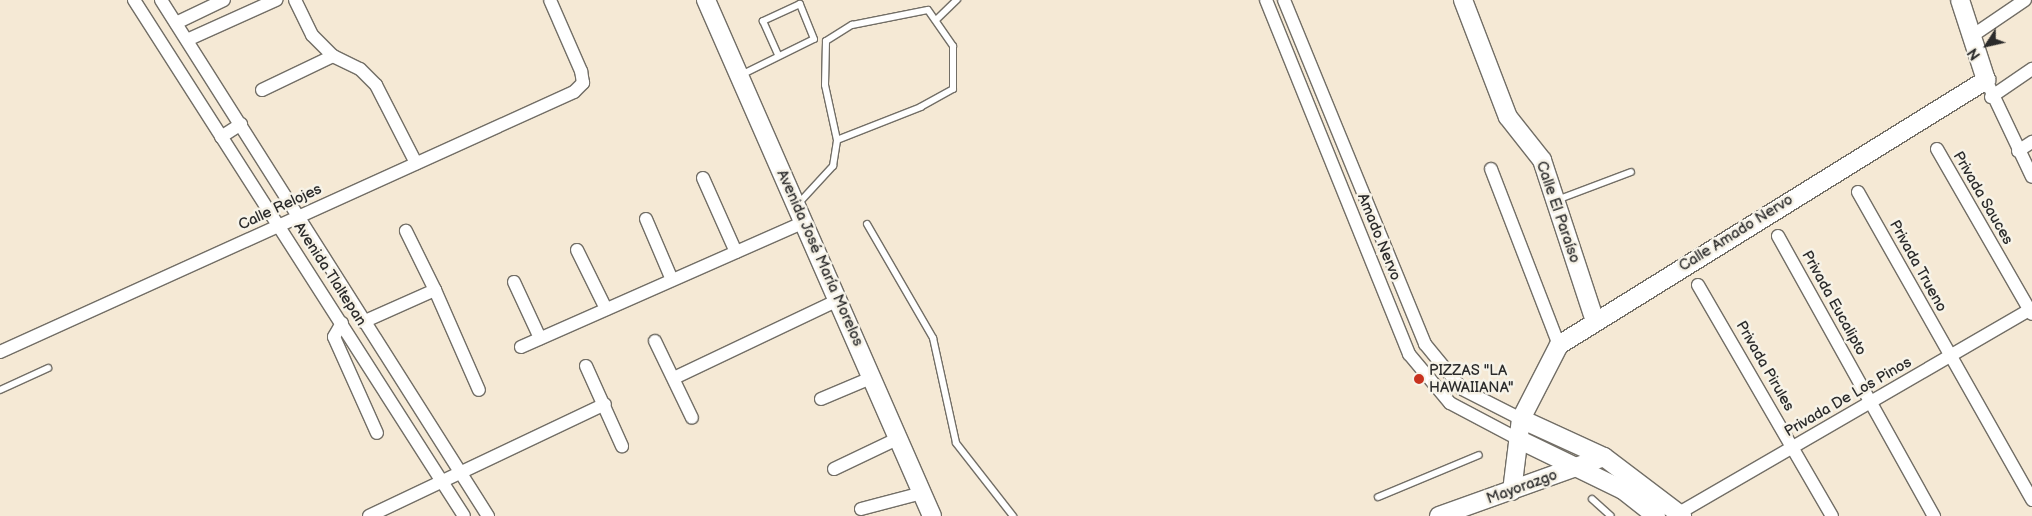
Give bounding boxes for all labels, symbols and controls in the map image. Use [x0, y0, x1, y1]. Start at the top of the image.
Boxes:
north arrow [1962, 20, 2012, 70]
text: N [1964, 45, 1984, 63]
street label: Privada Sauces [1949, 148, 2017, 248]
street label: Calle El Paraíso [1532, 159, 1584, 265]
street label: Avenida José María Morelos [773, 167, 867, 349]
street label: Calle Relojes [236, 180, 324, 234]
street label: Amado Nervo [1353, 191, 1405, 283]
street label: Calle Amado Nervo [1676, 191, 1796, 275]
street label: Privada Trueno [1885, 217, 1951, 315]
street label: Avenida Tlaltepan [290, 219, 370, 329]
street label: Privada Eucalipto [1798, 248, 1870, 358]
street label: Privada Pirules [1732, 318, 1798, 414]
street label: Privada De Los Pinos [1781, 353, 1915, 441]
place label: PIZZAS "LA HAWAIIANA" [1429, 361, 1514, 396]
marker: PIZZAS "LA HAWAIIANA" [1413, 373, 1425, 385]
street label: Mayorazgo [1484, 466, 1560, 508]

